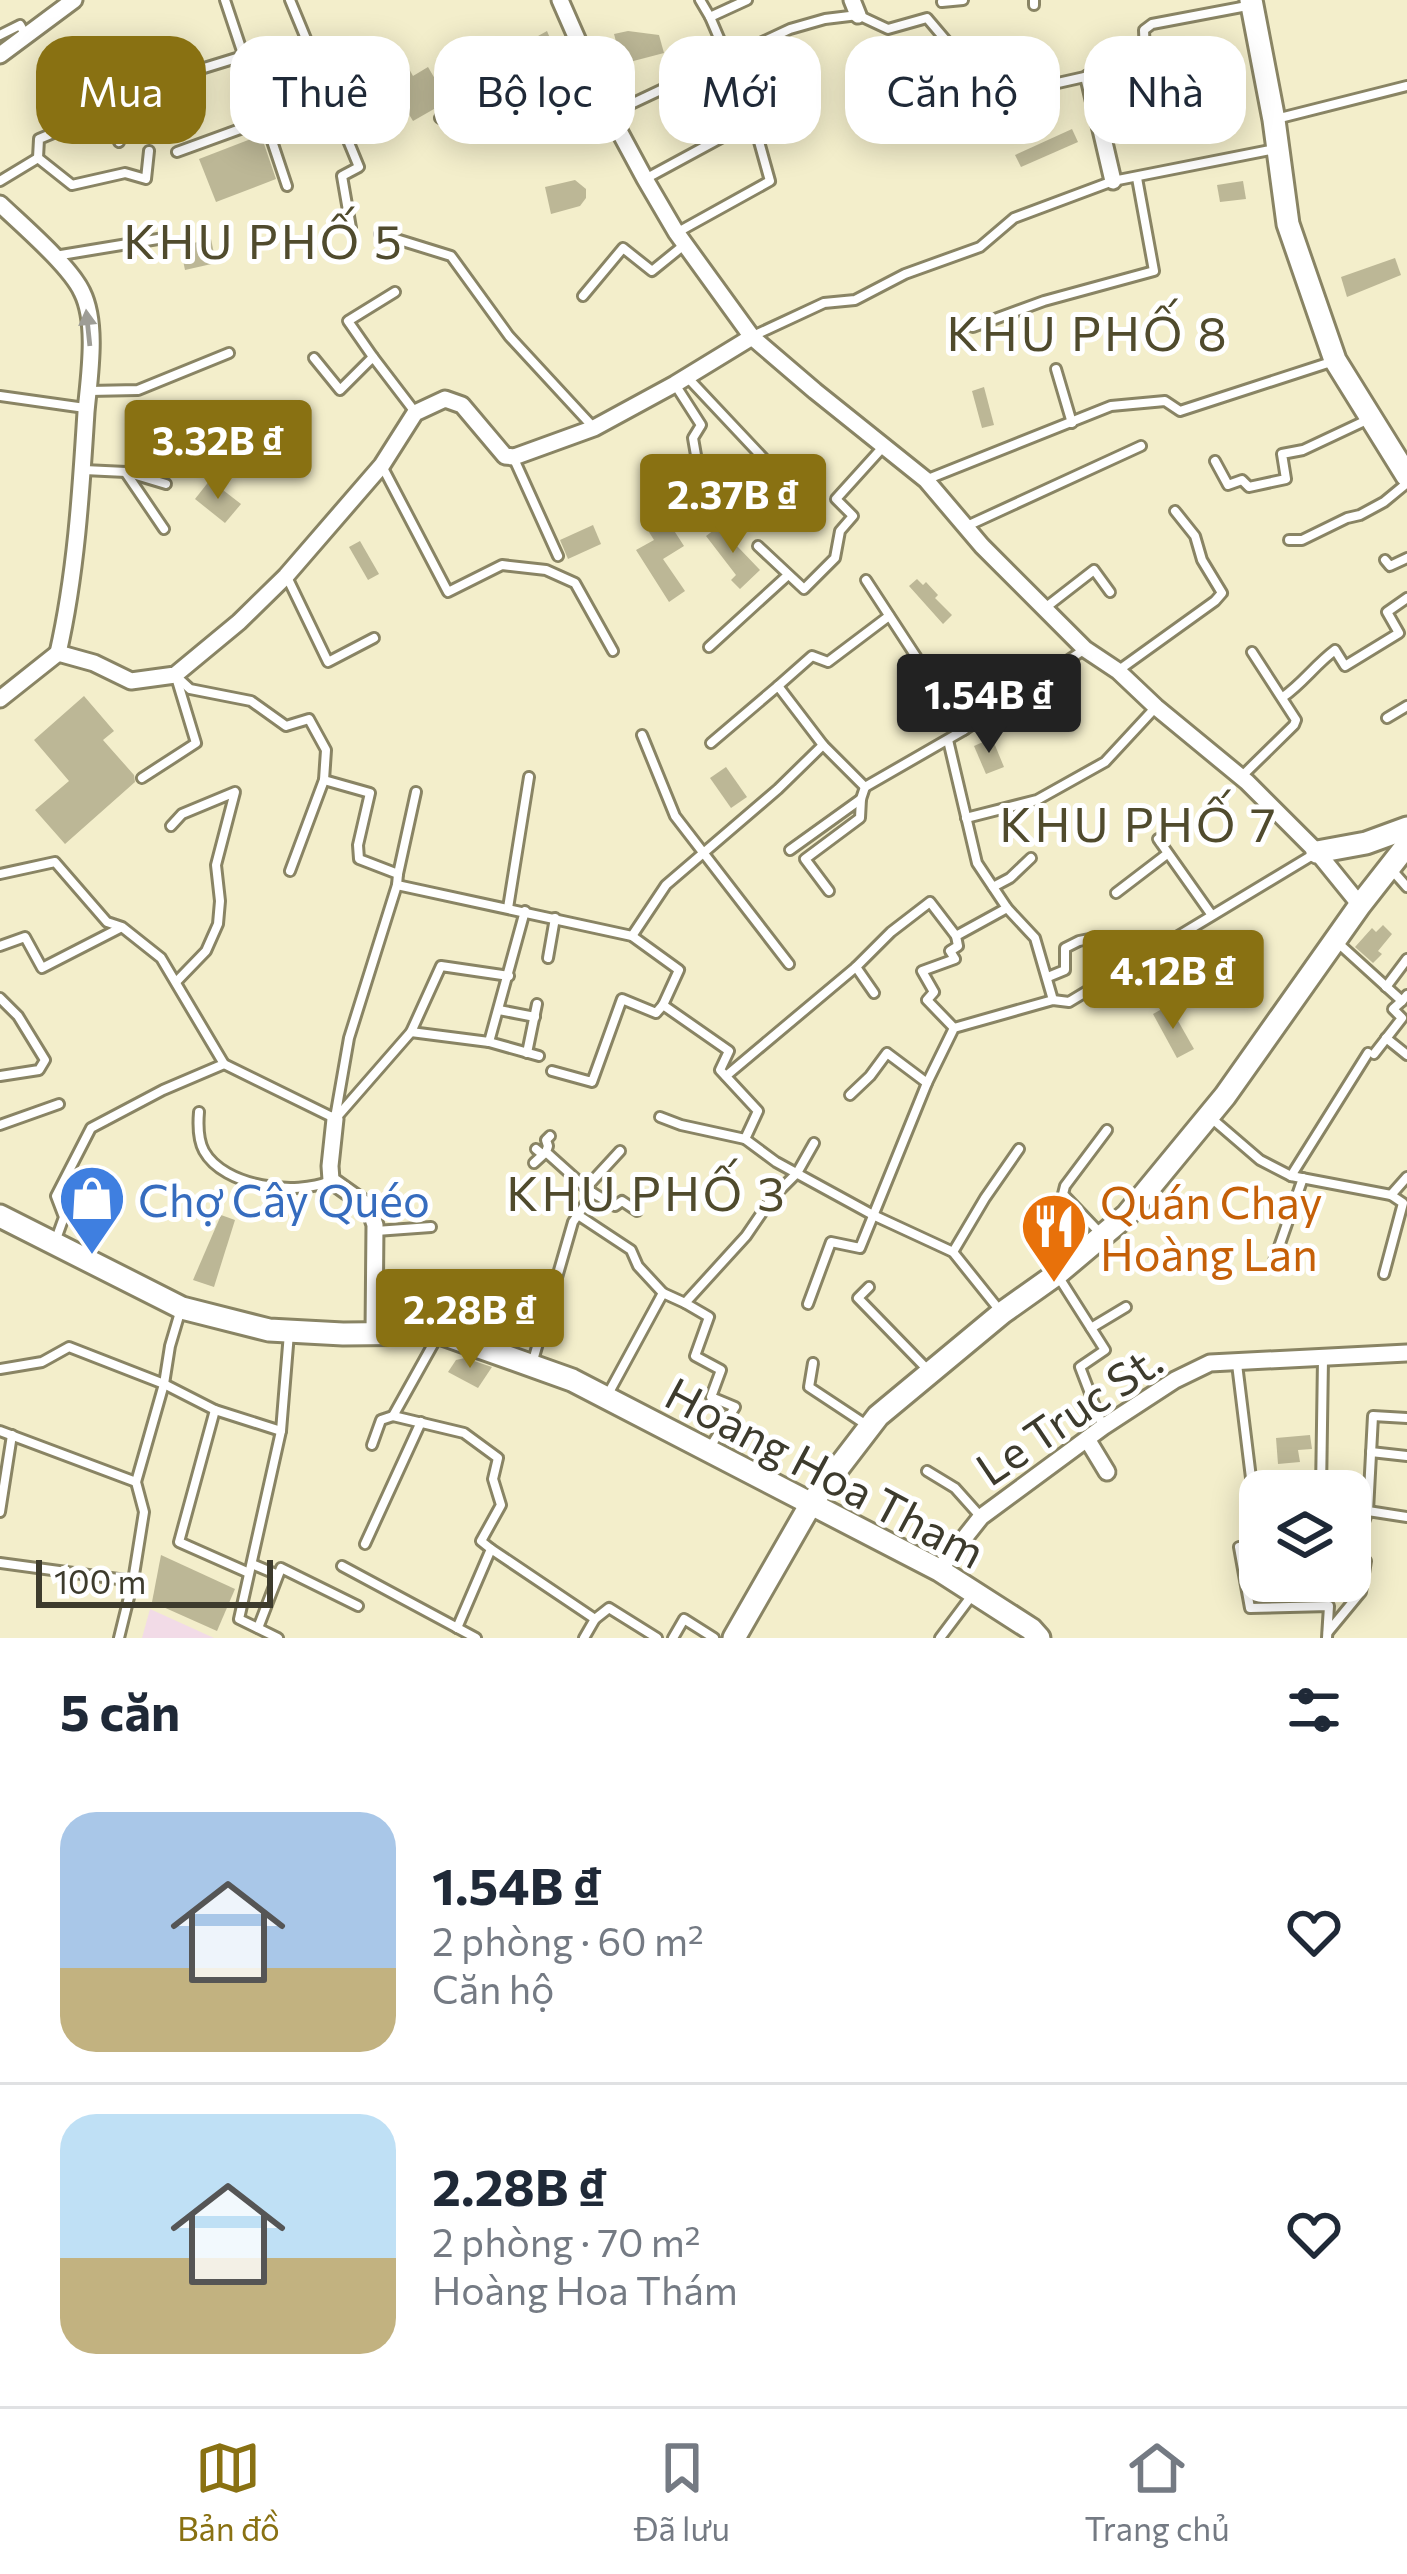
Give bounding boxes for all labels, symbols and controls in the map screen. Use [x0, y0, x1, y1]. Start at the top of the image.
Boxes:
chip: Mua [36, 36, 206, 144]
chip: Thuê [230, 36, 410, 144]
chip: Bộ lọc [434, 36, 635, 144]
chip: Mới [659, 36, 821, 144]
chip: Căn hộ [845, 36, 1060, 144]
chip: Nhà [1084, 36, 1246, 144]
district label: KHU PHỐ 5 [123, 206, 405, 269]
district label: KHU PHỐ 8 [946, 298, 1230, 361]
one-way arrow [78, 309, 97, 346]
pin: 3.32B ₫ [107, 400, 329, 502]
text: 3.32B ₫ [152, 415, 284, 463]
pin: 2.37B ₫ [622, 454, 844, 556]
text: 2.37B ₫ [667, 469, 799, 517]
pin: 1.54B ₫ [878, 654, 1100, 756]
text: 1.54B ₫ [924, 669, 1054, 717]
district label: KHU PHỐ 7 [999, 789, 1279, 852]
pin: 4.12B ₫ [1062, 930, 1284, 1032]
text: 4.12B ₫ [1110, 945, 1236, 993]
district label: KHU PHỐ 3 [506, 1158, 788, 1221]
shop icon: Chợ Cây Quéo [57, 1163, 127, 1257]
place label: Chợ Cây Quéo [138, 1171, 430, 1227]
place label: Quán Chay Hoàng Lan [1100, 1173, 1323, 1280]
restaurant icon: Quán Chay Hoàng Lan [1019, 1191, 1089, 1285]
pin: 2.28B ₫ [359, 1269, 581, 1371]
text: 2.28B ₫ [403, 1284, 537, 1332]
street label: Le Truc St. [965, 1331, 1171, 1495]
street label: Hoang Hoa Tham [657, 1364, 995, 1578]
map controls [1239, 1470, 1371, 1602]
button: layers [1239, 1470, 1371, 1602]
scale bar [36, 1554, 273, 1607]
text: 100 m [54, 1560, 146, 1601]
icon: filters [1281, 1677, 1347, 1743]
text: 5 căn [60, 1679, 180, 1742]
text: 1.54B ₫ [432, 1853, 602, 1916]
icon: home [156, 1860, 300, 2004]
icon: heart [1281, 1899, 1347, 1965]
text: 2 phòng · 60 m² [432, 1916, 704, 1964]
text: Căn hộ [432, 1964, 554, 2012]
text: 2.28B ₫ [432, 2154, 607, 2217]
icon: home [156, 2162, 300, 2306]
icon: heart [1281, 2201, 1347, 2267]
text: 2 phòng · 70 m² [432, 2217, 701, 2265]
text: Hoàng Hoa Thám [432, 2265, 738, 2313]
tab: Bản đồ [177, 2435, 280, 2548]
tab: Đã lưu [634, 2435, 730, 2548]
tab: Trang chủ [1084, 2435, 1230, 2548]

